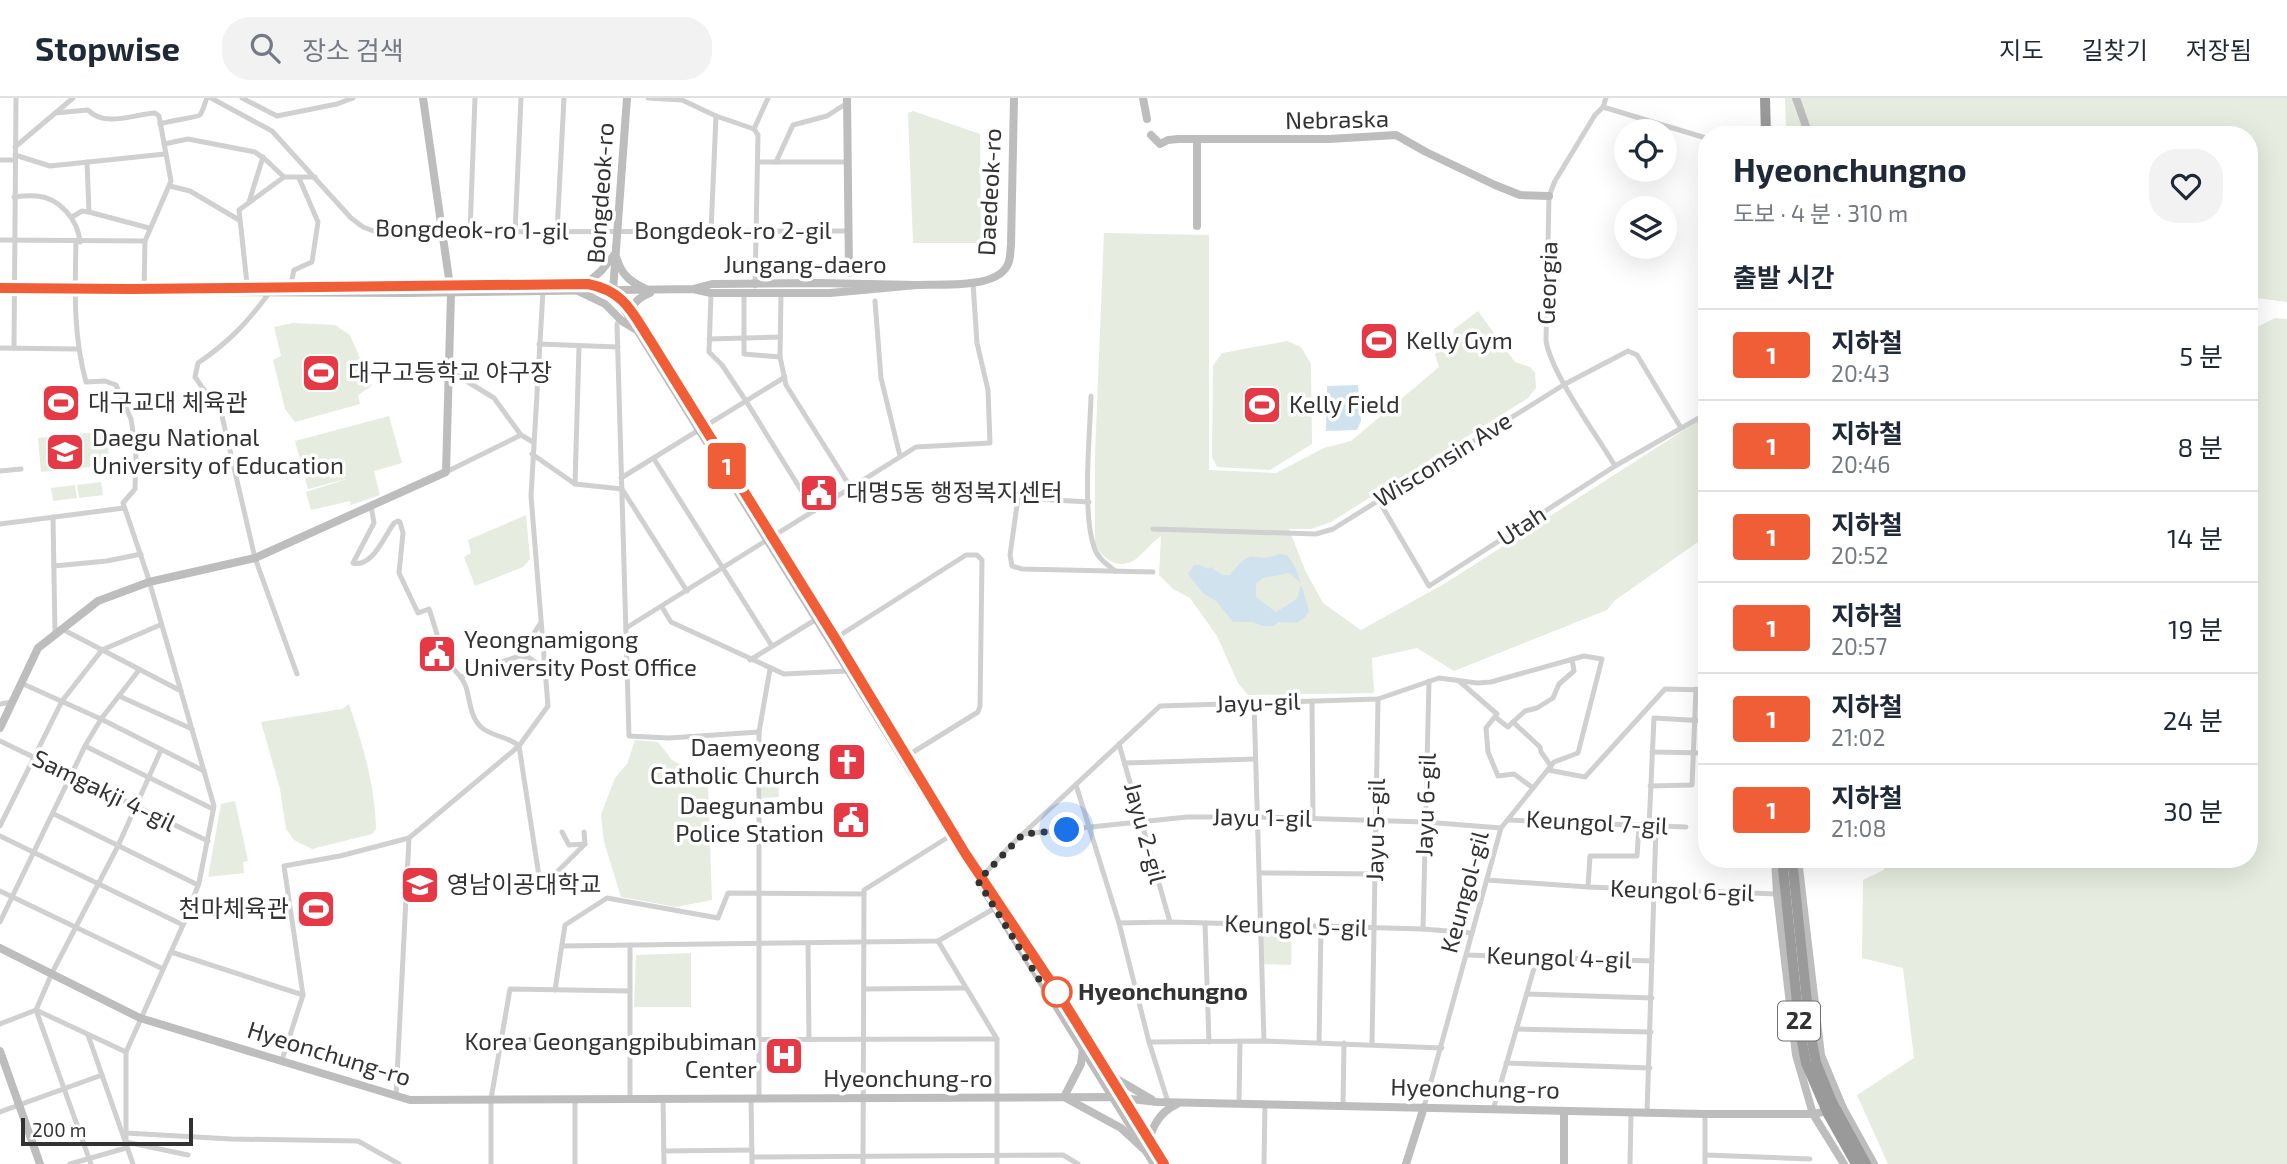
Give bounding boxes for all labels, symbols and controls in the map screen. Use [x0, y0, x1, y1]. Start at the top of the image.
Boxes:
search box [222, 17, 712, 80]
text: Stopwise [35, 28, 180, 68]
icon: search [246, 29, 284, 67]
text: 장소 검색 [302, 34, 404, 65]
text: 지도 [1999, 35, 2044, 64]
text: 길찾기 [2082, 35, 2148, 64]
text: 저장됨 [2186, 35, 2252, 64]
street label: Nebraska [1285, 103, 1389, 134]
map controls [1614, 119, 1677, 259]
button: locate [1614, 119, 1677, 182]
street label: Bongdeok-ro [580, 121, 619, 264]
street label: Daedeok-ro [971, 127, 1006, 256]
text: Hyeonchungno [1733, 149, 1967, 189]
button: heart [2149, 149, 2223, 223]
button: layers [1614, 196, 1677, 259]
text: 도보 · 4 분 · 310 m [1733, 199, 1908, 227]
street label: Bongdeok-ro 1-gil [375, 212, 569, 245]
street label: Bongdeok-ro 2-gil [634, 215, 832, 244]
street label: Georgia [1531, 241, 1562, 325]
street label: Jungang-daero [723, 249, 887, 278]
text: 출발 시간 [1733, 261, 1834, 292]
sports icon: Kelly Gym [1358, 320, 1400, 362]
place label: Kelly Gym [1406, 325, 1513, 354]
text: 지하철 [1831, 326, 1903, 357]
text: 1 [1766, 340, 1777, 369]
text: 5 분 [2179, 340, 2223, 371]
sports icon: 대구고등학교 야구장 [300, 352, 342, 394]
place label: 대구고등학교 야구장 [348, 357, 552, 386]
text: 20:43 [1831, 359, 1890, 387]
sports icon: 대구교대 체육관 [40, 382, 82, 424]
sports icon: Kelly Field [1241, 384, 1283, 426]
place label: 대구교대 체육관 [88, 387, 248, 416]
place label: Kelly Field [1289, 389, 1400, 418]
street label: Wisconsin Ave [1368, 405, 1516, 513]
text: 지하철 [1831, 417, 1903, 448]
place label: Daegu National University of Education [92, 422, 344, 479]
school or university icon: Daegu National University of Education [44, 431, 86, 473]
text: 1 [1766, 431, 1777, 460]
text: 8 분 [2177, 431, 2223, 462]
line badge: 1 [704, 443, 750, 489]
text: 20:46 [1831, 450, 1891, 478]
text: 1 [722, 451, 732, 480]
public building icon: 대명5동 행정복지센터 [798, 472, 840, 514]
place label: 대명5동 행정복지센터 [846, 477, 1063, 506]
street label: Utah [1491, 498, 1551, 551]
text: 지하철 [1831, 508, 1903, 539]
text: 1 [1766, 522, 1777, 551]
text: 14 분 [2167, 522, 2223, 553]
text: 20:52 [1831, 541, 1888, 569]
text: 지하철 [1831, 599, 1903, 630]
text: 1 [1766, 613, 1777, 642]
text: 19 분 [2168, 613, 2223, 644]
place label: Yeongnamigong University Post Office [464, 624, 697, 681]
text: 20:57 [1831, 632, 1887, 660]
public building icon: Yeongnamigong University Post Office [416, 633, 458, 675]
street label: Jayu-gil [1215, 686, 1301, 717]
text: 지하철 [1831, 690, 1903, 721]
text: 1 [1766, 704, 1777, 733]
text: 24 분 [2163, 704, 2223, 735]
text: 21:02 [1831, 723, 1885, 751]
place label: Daemyeong Catholic Church [650, 732, 820, 789]
church icon: Daemyeong Catholic Church [826, 741, 868, 783]
street label: Samgakji 4-gil [28, 743, 181, 837]
street label: Jayu 6-gil [1408, 752, 1441, 857]
street label: Jayu 5-gil [1359, 778, 1390, 882]
street label: Jayu 2-gil [1119, 779, 1174, 887]
text: 지하철 [1831, 781, 1903, 812]
place label: Daegunambu Police Station [675, 790, 824, 847]
text: 1 [1766, 795, 1777, 824]
text: 30 분 [2163, 795, 2223, 826]
public building icon: Daegunambu Police Station [830, 799, 872, 841]
street label: Jayu 1-gil [1212, 801, 1312, 832]
street label: Keungol 7-gil [1525, 803, 1669, 840]
your location [1049, 812, 1084, 847]
text: 21:08 [1831, 814, 1886, 842]
street label: Keungol-gil [1433, 827, 1494, 956]
school or university icon: 영남이공대학교 [399, 864, 441, 906]
place label: 영남이공대학교 [447, 869, 602, 898]
street label: Keungol 6-gil [1610, 872, 1755, 907]
sports icon: 천마체육관 [295, 888, 337, 930]
place label: 천마체육관 [179, 893, 289, 922]
street label: Keungol 5-gil [1224, 908, 1368, 941]
street label: Keungol 4-gil [1486, 939, 1632, 974]
place label: Hyeonchungno [1078, 976, 1248, 1005]
marker: Hyeonchungno [1042, 977, 1072, 1007]
road number: 22 [1778, 1002, 1820, 1040]
street label: Hyeonchung-ro [244, 1014, 415, 1091]
place label: Korea Geongangpibubiman Center [464, 1026, 757, 1083]
hospital icon: Korea Geongangpibubiman Center [763, 1035, 805, 1077]
street label: Hyeonchung-ro [823, 1063, 993, 1092]
street label: Hyeonchung-ro [1390, 1072, 1560, 1103]
scale bar [21, 1115, 192, 1147]
text: 200 m [32, 1118, 86, 1141]

